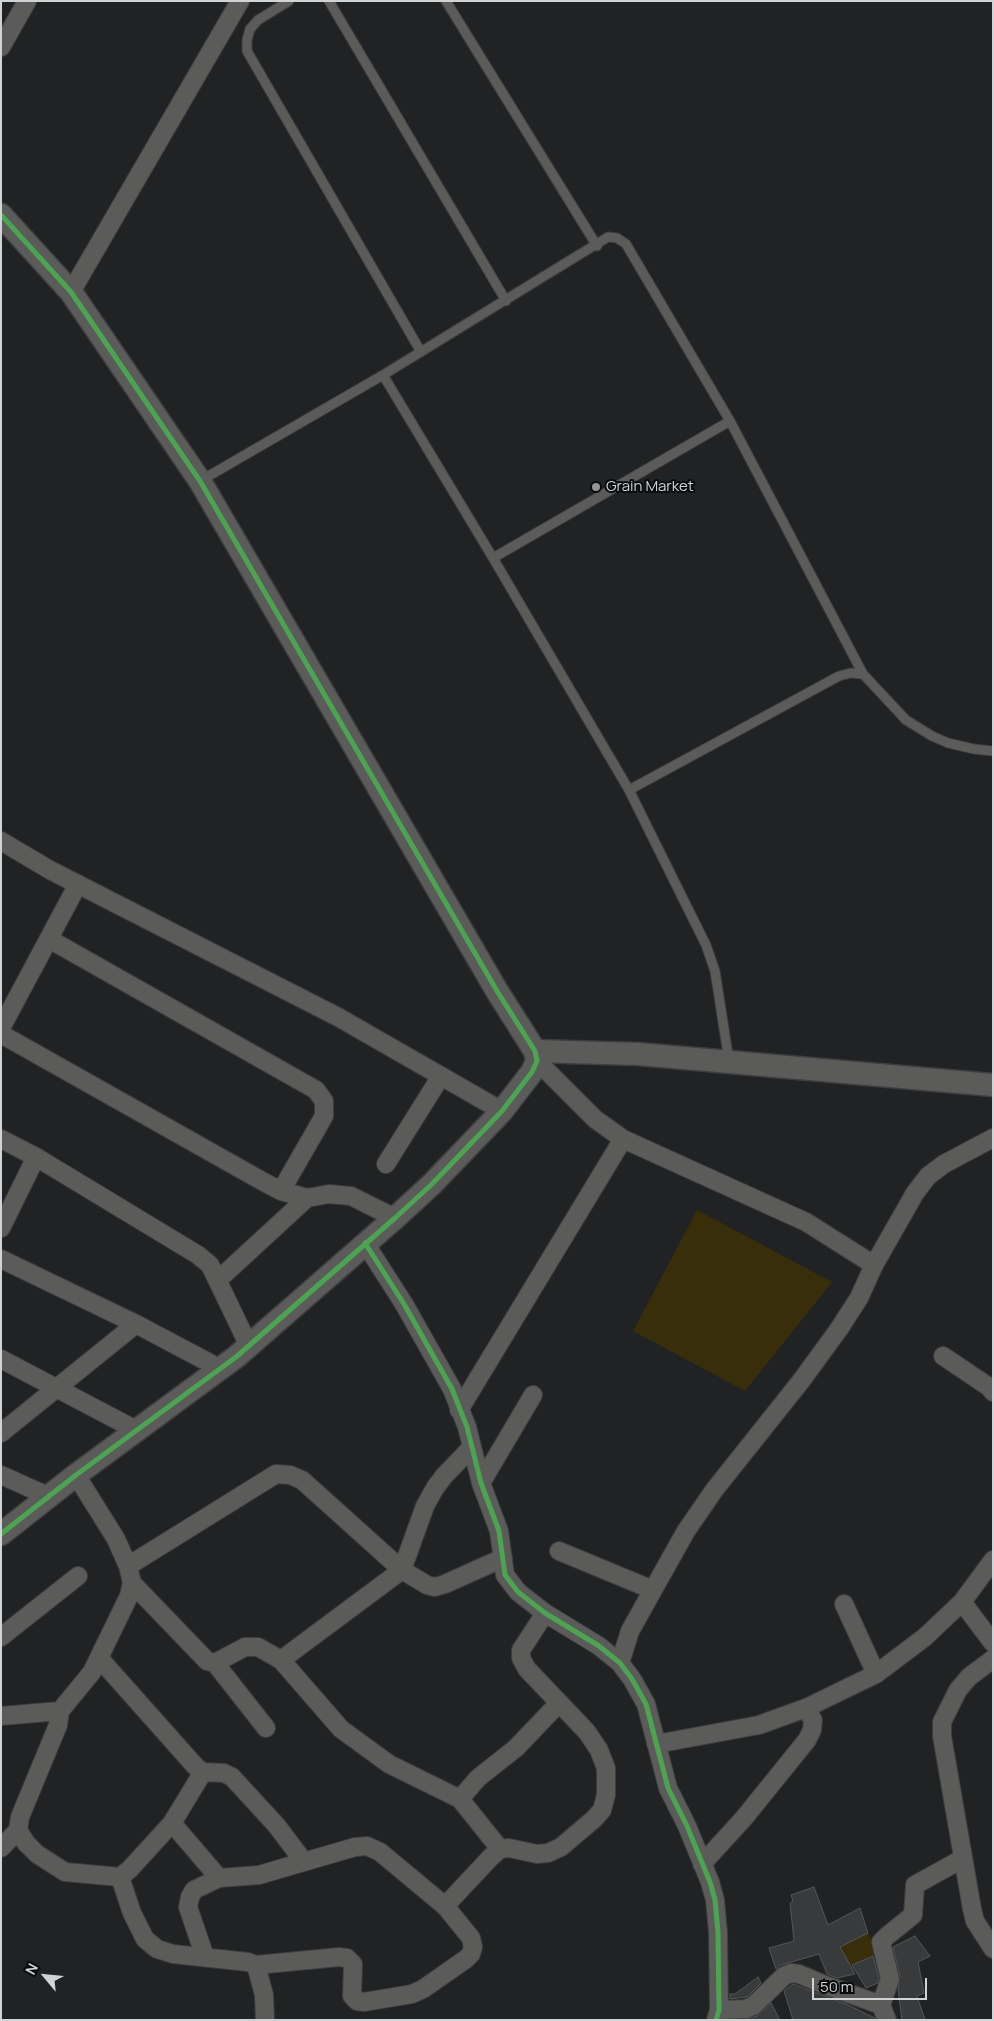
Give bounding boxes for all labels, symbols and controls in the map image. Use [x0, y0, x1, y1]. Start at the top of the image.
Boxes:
place label: Grain Market [606, 478, 694, 496]
marker: Grain Market [590, 481, 602, 493]
north arrow [20, 1951, 70, 2001]
text: N [21, 1960, 42, 1978]
scale bar [814, 1968, 929, 2000]
text: 50 m [820, 1976, 854, 1997]

